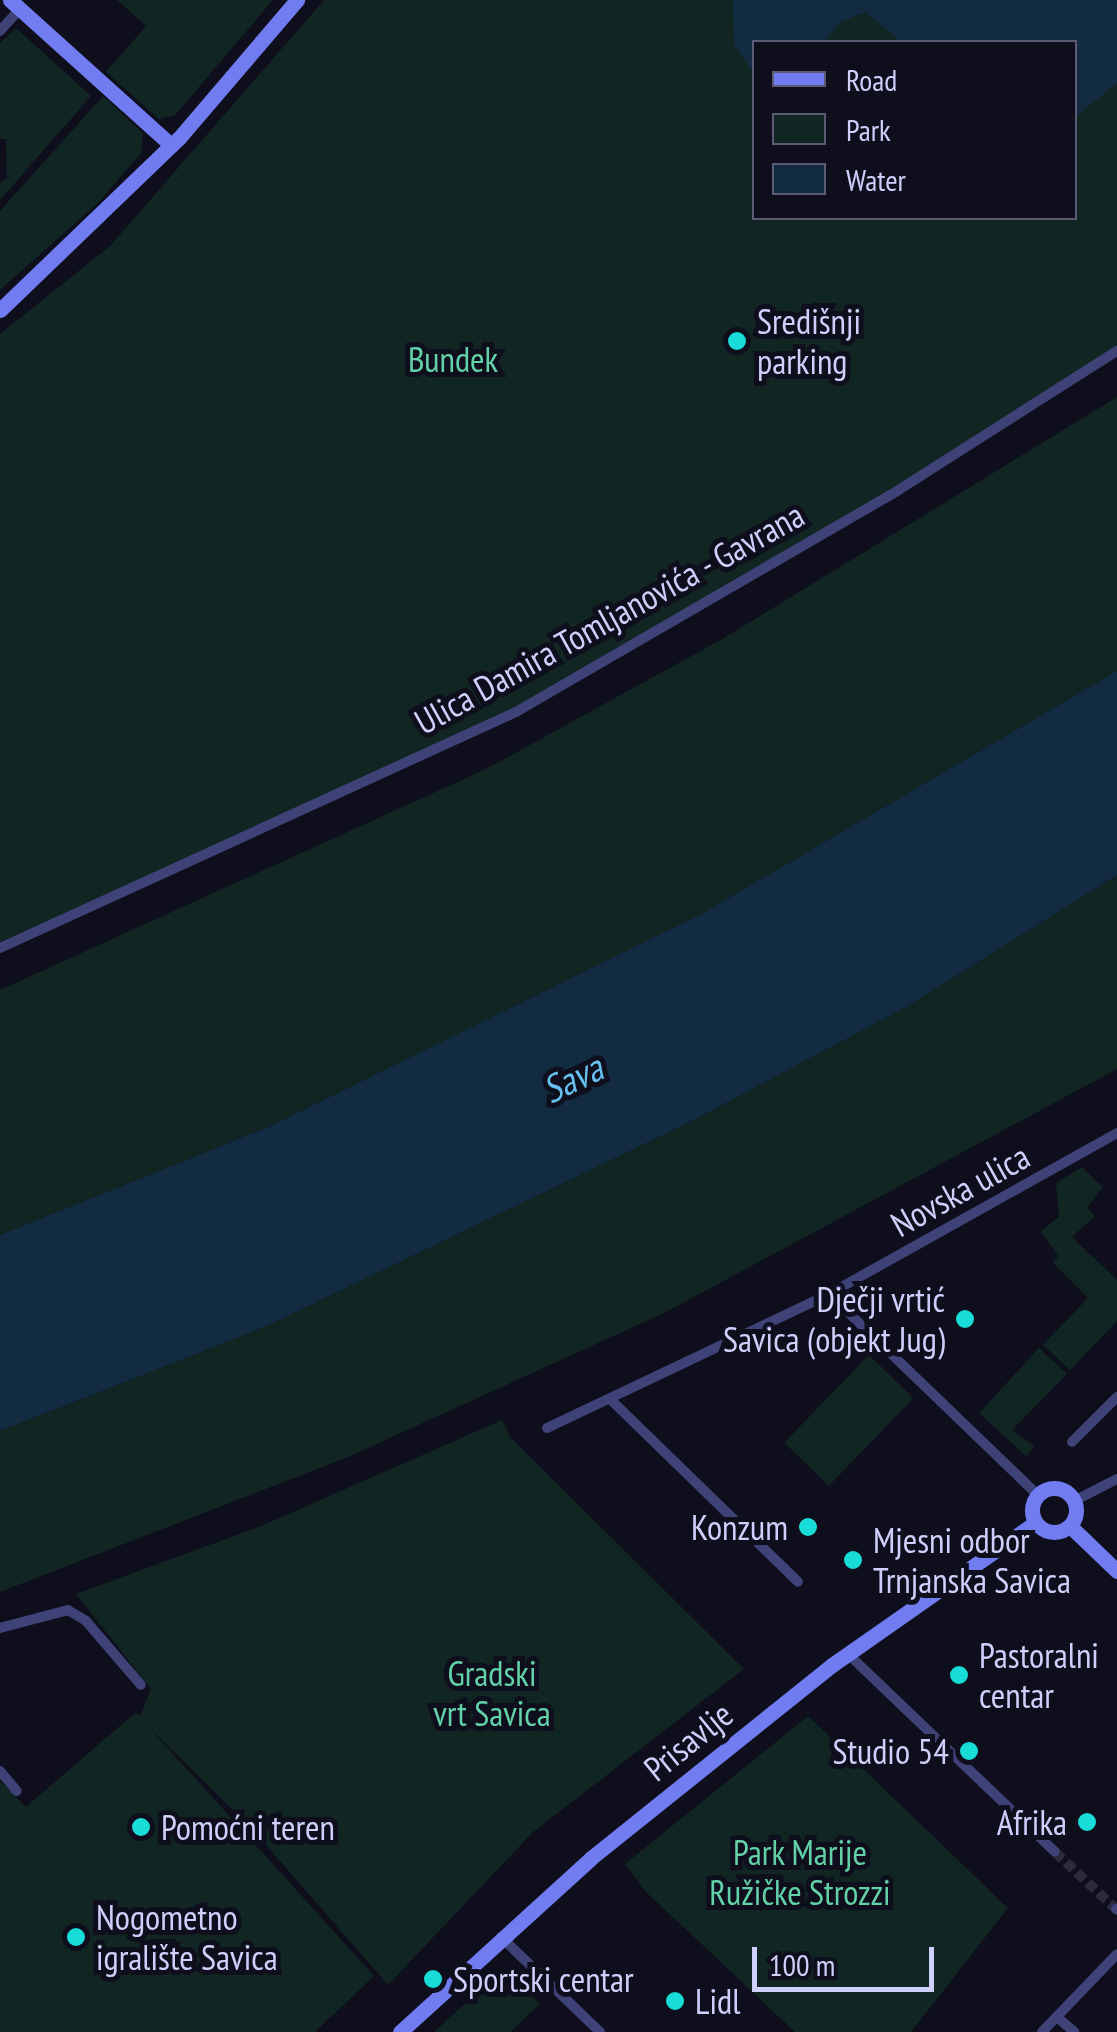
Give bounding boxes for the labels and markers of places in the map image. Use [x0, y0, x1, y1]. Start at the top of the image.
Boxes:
place label: Središnji parking [757, 300, 861, 382]
marker: Središnji parking [726, 330, 748, 352]
place label: Dječji vrtić Savica (objekt Jug) [723, 1278, 945, 1360]
marker: Dječji vrtić Savica (objekt Jug) [954, 1308, 976, 1330]
place label: Konzum [691, 1506, 788, 1548]
marker: Konzum [797, 1516, 819, 1538]
place label: Mjesni odbor Trnjanska Savica [873, 1519, 1071, 1601]
marker: Mjesni odbor Trnjanska Savica [842, 1549, 864, 1571]
place label: Pastoralni centar [979, 1634, 1099, 1716]
marker: Pastoralni centar [948, 1664, 970, 1686]
place label: Studio 54 [832, 1730, 949, 1772]
marker: Studio 54 [958, 1740, 980, 1762]
place label: Afrika [997, 1801, 1067, 1843]
place label: Pomoćni teren [161, 1806, 335, 1848]
marker: Afrika [1076, 1811, 1098, 1833]
marker: Pomoćni teren [130, 1816, 152, 1838]
place label: Nogometno igralište Savica [96, 1896, 278, 1978]
marker: Nogometno igralište Savica [65, 1926, 87, 1948]
place label: Sportski centar [453, 1958, 634, 2000]
marker: Sportski centar [422, 1968, 444, 1990]
place label: Lidl [695, 1980, 740, 2022]
marker: Lidl [664, 1990, 686, 2012]

